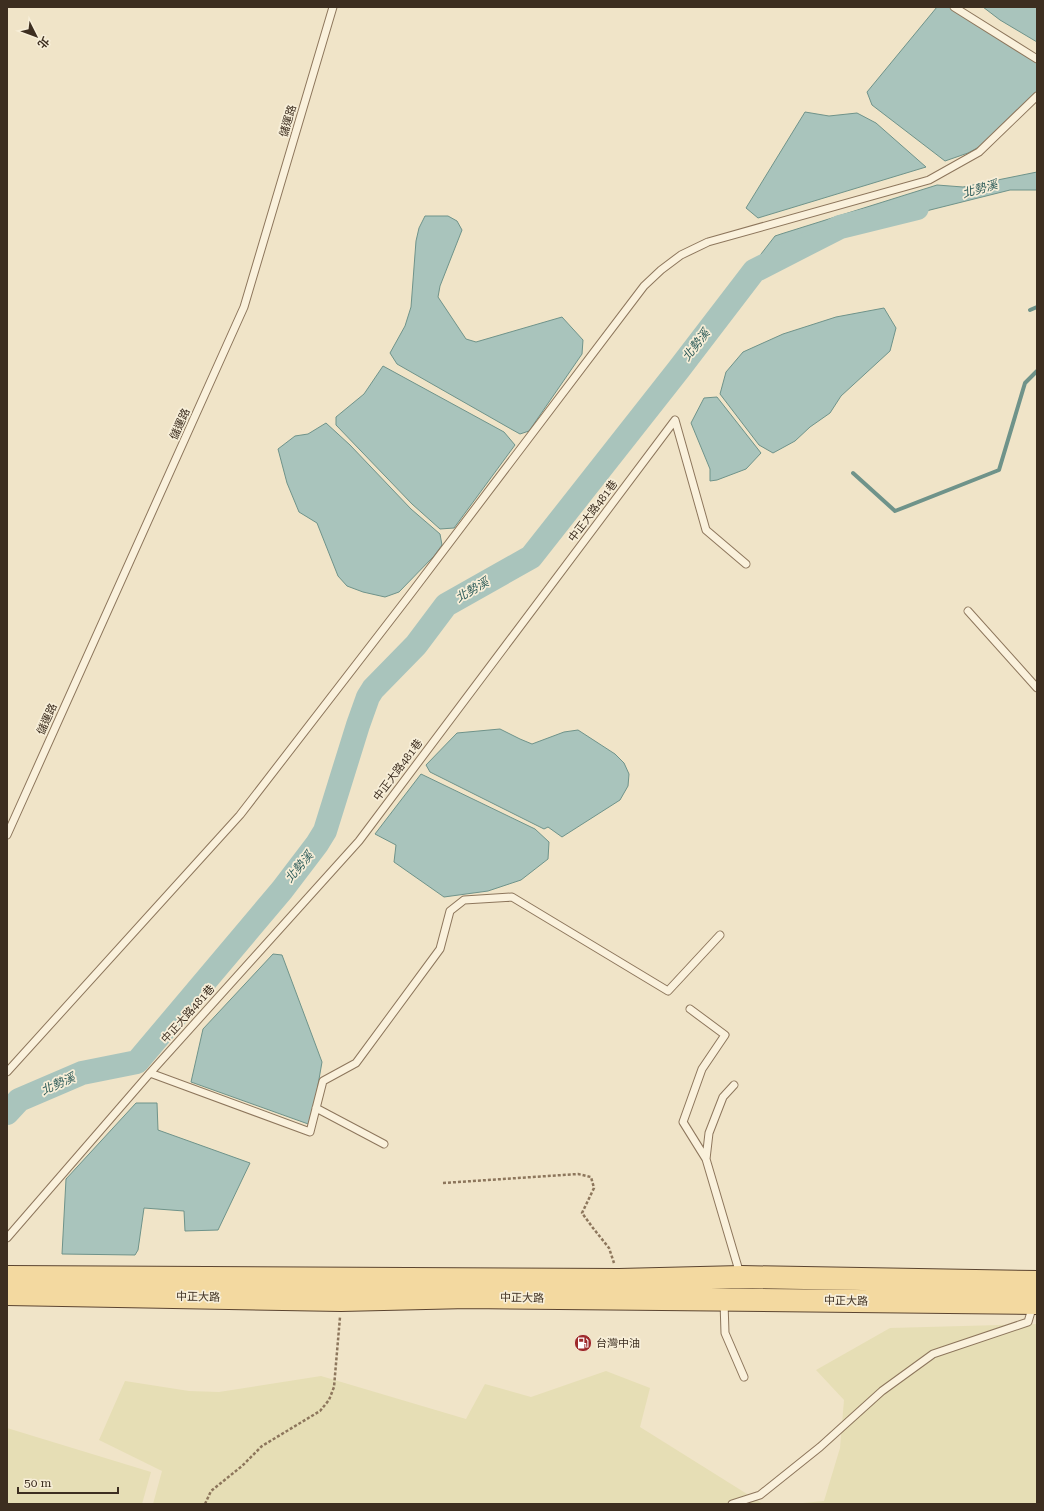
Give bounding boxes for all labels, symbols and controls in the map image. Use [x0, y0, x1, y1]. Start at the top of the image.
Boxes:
north arrow [16, 16, 56, 56]
text: 北 [35, 34, 52, 51]
street label: 儲運路 [277, 103, 299, 139]
water label: 北勢溪 [961, 177, 1001, 201]
water label: 北勢溪 [679, 325, 714, 363]
street label: 儲運路 [167, 406, 193, 442]
street label: 中正大路481巷 [566, 478, 620, 544]
water label: 北勢溪 [453, 574, 493, 605]
street label: 儲運路 [34, 701, 60, 737]
street label: 中正大路481巷 [371, 737, 425, 803]
water label: 北勢溪 [282, 847, 317, 885]
street label: 中正大路481巷 [159, 982, 217, 1046]
water label: 北勢溪 [39, 1069, 79, 1098]
street label: 中正大路 [176, 1290, 220, 1304]
street label: 中正大路 [500, 1291, 544, 1305]
street label: 中正大路 [824, 1294, 868, 1308]
fuel station icon: 台灣中油 [573, 1333, 593, 1353]
place label: 台灣中油 [596, 1337, 640, 1350]
scale bar [18, 1469, 118, 1495]
text: 50 m [24, 1476, 51, 1490]

